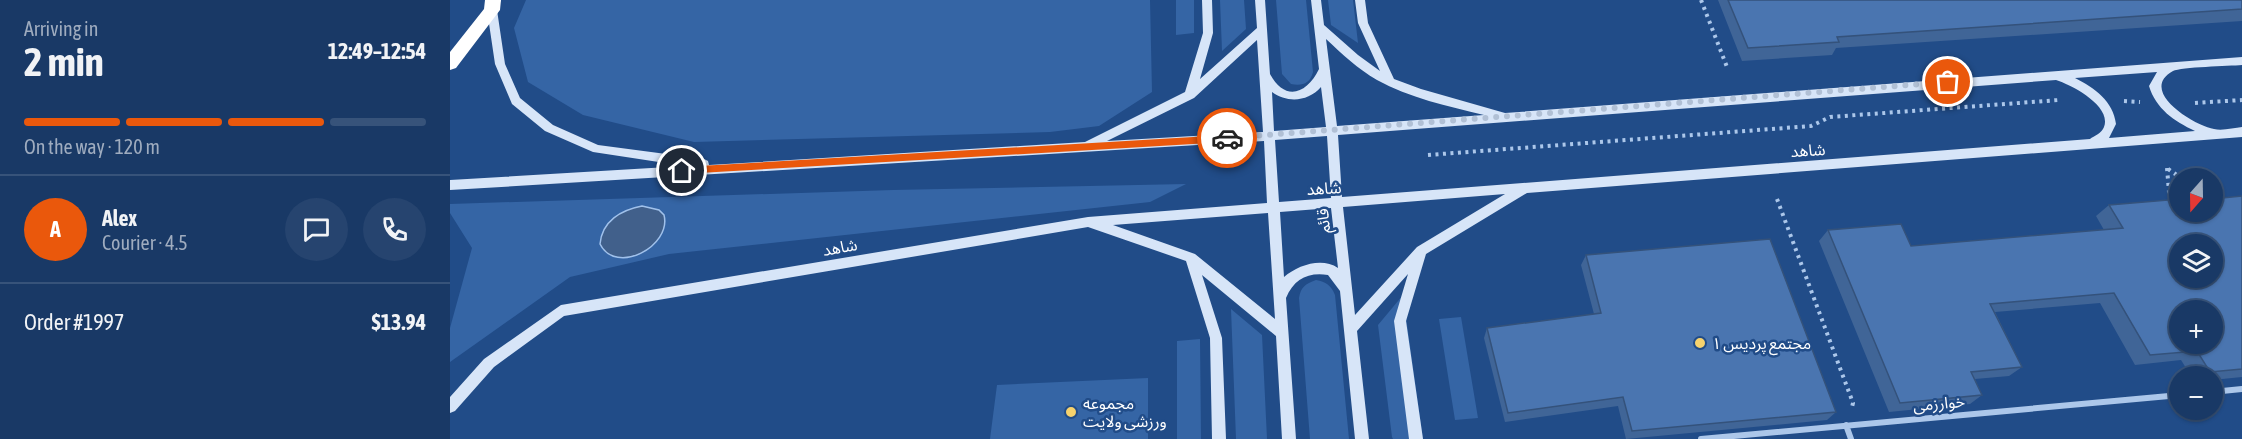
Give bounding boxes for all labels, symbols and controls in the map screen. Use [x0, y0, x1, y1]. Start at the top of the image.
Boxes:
text: Arriving in [24, 17, 98, 40]
text: 12:49–12:54 [328, 38, 426, 64]
text: 2 min [24, 40, 104, 84]
pin [1922, 56, 1973, 107]
icon: bag [1931, 65, 1964, 98]
courier [1197, 108, 1257, 168]
icon: car [1211, 122, 1244, 155]
text: On the way · 120 m [24, 135, 160, 158]
street label: شاهد [1790, 140, 1826, 160]
pin [656, 145, 707, 196]
icon: home [665, 154, 698, 187]
north arrow [2169, 168, 2223, 222]
map controls [2169, 168, 2223, 420]
street label: شاهد [1306, 178, 1342, 198]
button: chat [285, 198, 348, 261]
button: phone [363, 198, 426, 261]
text: Alex [102, 205, 137, 231]
street label: قائم [1313, 207, 1337, 234]
text: A [50, 216, 61, 242]
text: Courier · 4.5 [102, 231, 188, 254]
button: layers [2169, 234, 2223, 288]
street label: شاهد [821, 235, 859, 259]
button: + [2169, 300, 2223, 354]
text: Order #1997 [24, 309, 124, 335]
text: $13.94 [371, 309, 426, 335]
place label: مجتمع پردیس ۱ [1712, 334, 1811, 356]
marker: مجتمع پردیس ۱ [1693, 336, 1707, 350]
button: − [2169, 366, 2223, 420]
street label: خوارزمی [1912, 392, 1966, 415]
place label: مجموعه ورزشی ولایت [1083, 394, 1167, 431]
marker: مجموعه ورزشی ولایت [1064, 405, 1078, 419]

